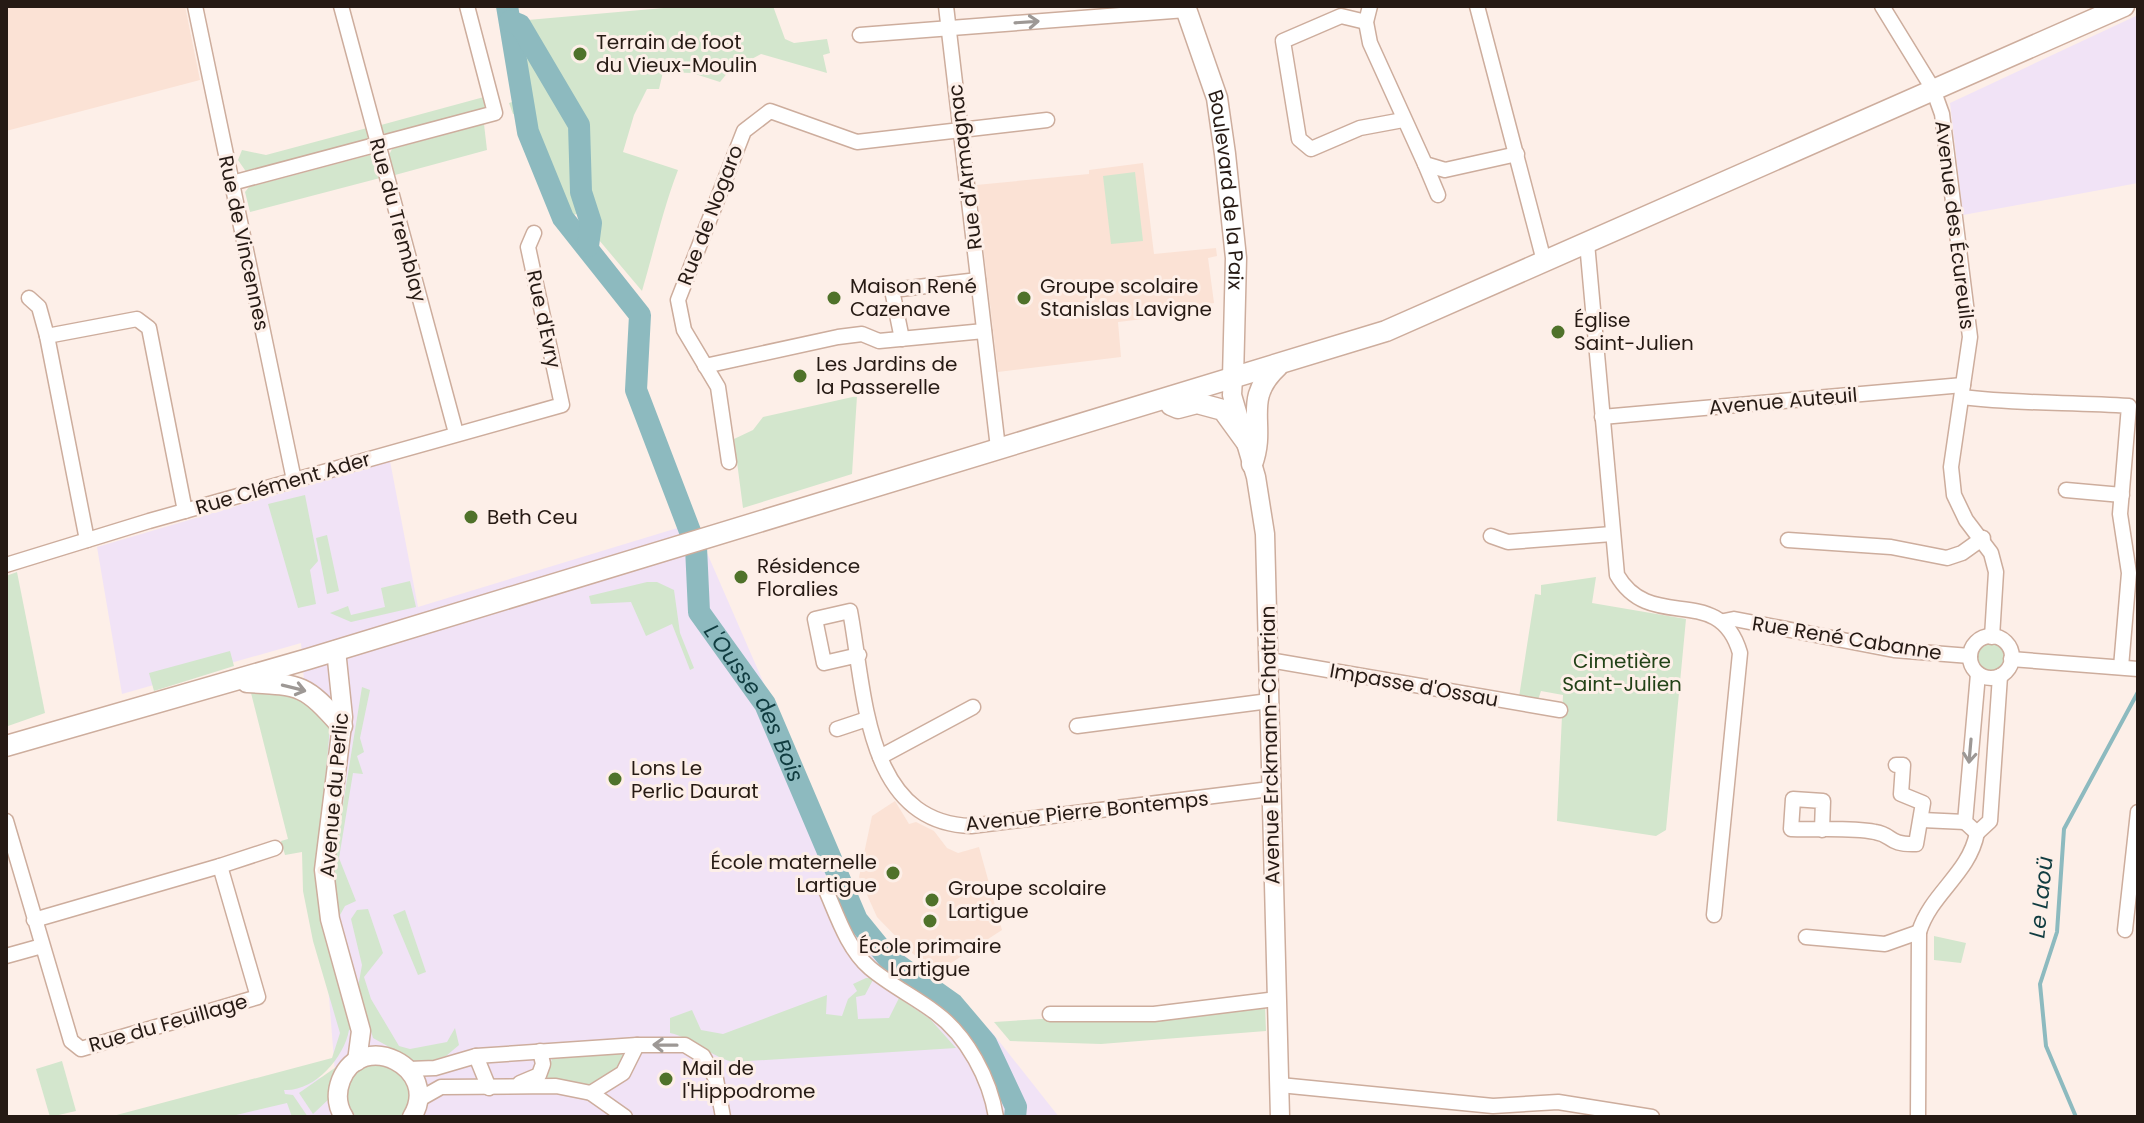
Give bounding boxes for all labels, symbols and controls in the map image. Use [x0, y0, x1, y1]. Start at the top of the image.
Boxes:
one-way arrow [1013, 14, 1040, 29]
place label: Terrain de foot du Vieux-Moulin [596, 28, 757, 79]
marker: Terrain de foot du Vieux-Moulin [571, 45, 589, 63]
street label: Rue d'Armagnac [941, 83, 989, 251]
street label: Boulevard de la Paix [1201, 86, 1250, 291]
street label: Avenue des Écureuils [1928, 119, 1982, 331]
street label: Rue du Tremblay [363, 135, 433, 305]
street label: Rue de Nogaro [670, 141, 750, 289]
street label: Rue de Vincennes [212, 153, 276, 333]
street label: Rue d'Evry [520, 267, 568, 371]
place label: Maison René Cazenave [850, 272, 977, 323]
place label: Groupe scolaire Stanislas Lavigne [1040, 272, 1212, 323]
marker: Maison René Cazenave [825, 289, 843, 307]
marker: Groupe scolaire Stanislas Lavigne [1015, 289, 1033, 307]
place label: Église Saint-Julien [1574, 306, 1694, 357]
marker: Église Saint-Julien [1549, 323, 1567, 341]
place label: Les Jardins de la Passerelle [816, 350, 957, 401]
marker: Les Jardins de la Passerelle [791, 367, 809, 385]
street label: Avenue Auteuil [1708, 381, 1858, 421]
street label: Rue Clément Ader [192, 445, 374, 521]
place label: Beth Ceu [487, 503, 578, 531]
marker: Beth Ceu [462, 508, 480, 526]
place label: Résidence Floralies [757, 552, 860, 603]
marker: Résidence Floralies [732, 568, 750, 586]
street label: Avenue Erckmann-Chatrian [1254, 605, 1286, 885]
street label: Rue René Cabanne [1750, 609, 1944, 667]
water label: L'Ousse des Bois [697, 618, 812, 787]
park label: Cimetière Saint-Julien [1562, 647, 1682, 698]
street label: Impasse d'Ossau [1327, 656, 1501, 714]
one-way arrow [280, 681, 306, 696]
street label: Avenue du Perlic [313, 711, 355, 879]
one-way arrow [1963, 737, 1978, 764]
place label: Lons Le Perlic Daurat [631, 754, 758, 805]
marker: Lons Le Perlic Daurat [606, 770, 624, 788]
street label: Avenue Pierre Bontemps [964, 784, 1210, 838]
place label: École maternelle Lartigue [710, 848, 877, 899]
water label: Le Laoü [2021, 854, 2061, 940]
marker: École maternelle Lartigue [884, 864, 902, 882]
place label: Groupe scolaire Lartigue [948, 874, 1106, 925]
marker: Groupe scolaire Lartigue [923, 891, 941, 909]
marker: École primaire Lartigue [921, 912, 939, 930]
place label: École primaire Lartigue [859, 932, 1001, 983]
street label: Rue du Feuillage [85, 987, 251, 1059]
one-way arrow [652, 1037, 679, 1053]
place label: Mail de l'Hippodrome [682, 1054, 815, 1105]
marker: Mail de l'Hippodrome [657, 1070, 675, 1088]

